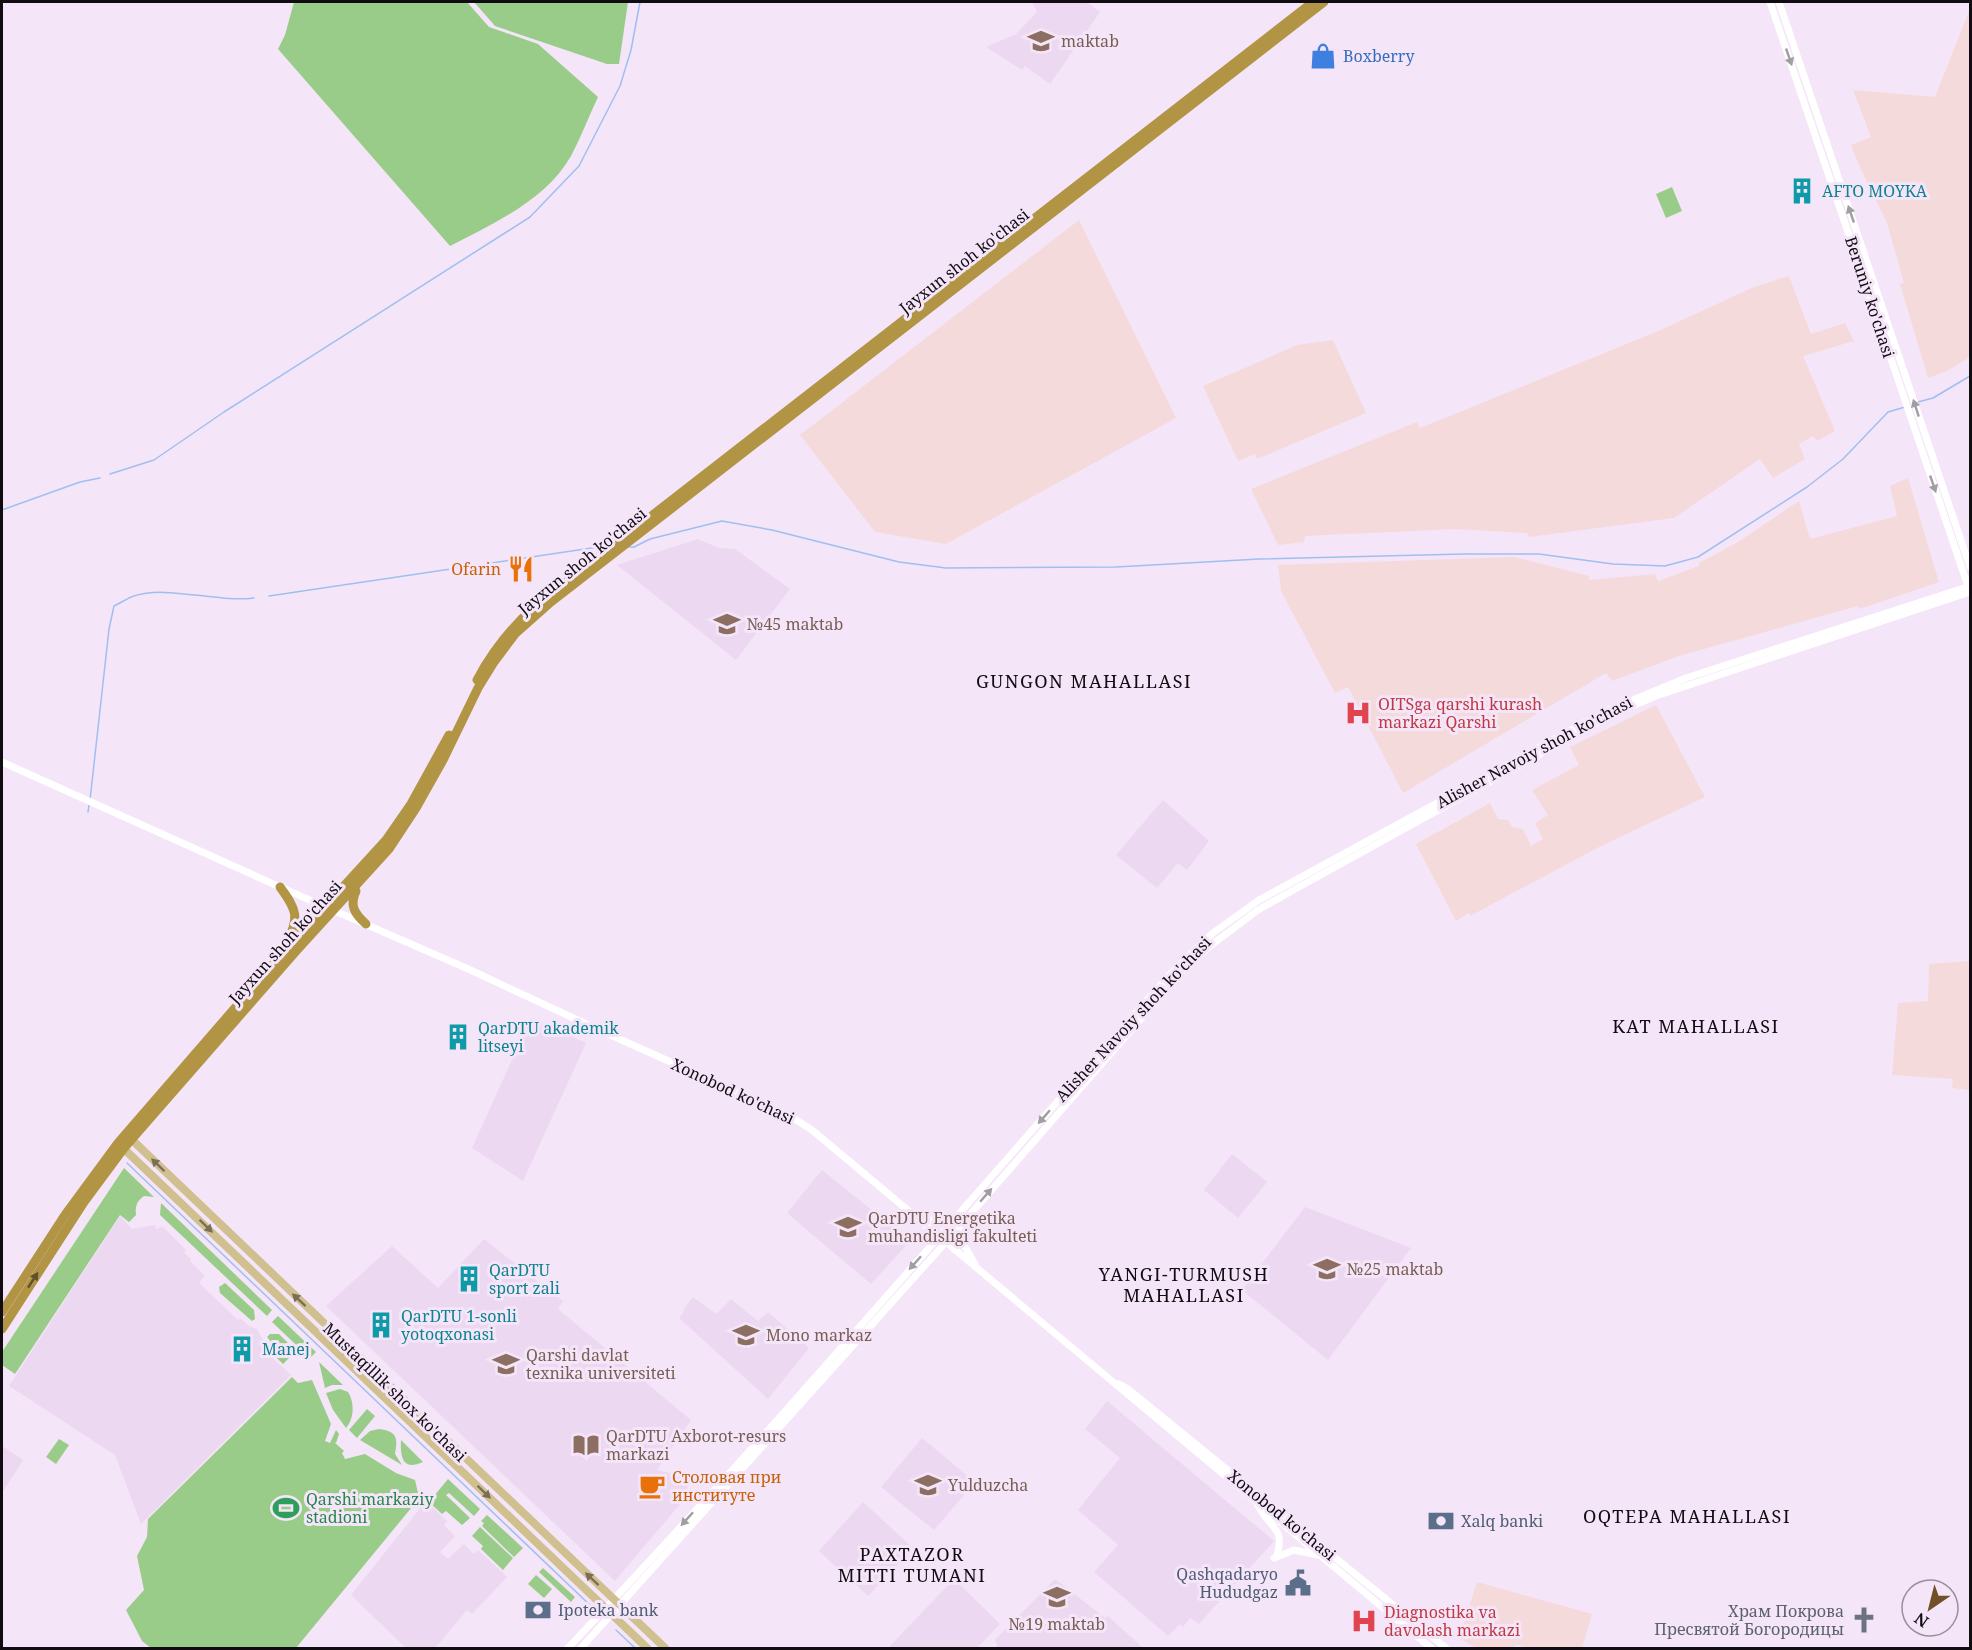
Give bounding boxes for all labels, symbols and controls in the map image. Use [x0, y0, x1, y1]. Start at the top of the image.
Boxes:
school or university icon: maktab [1026, 26, 1056, 56]
place label: maktab [1061, 30, 1119, 52]
shop icon: Boxberry [1308, 41, 1338, 71]
place label: Boxberry [1343, 45, 1415, 67]
one-way arrow [1785, 48, 1795, 66]
building icon: AFTO MOYKA [1787, 176, 1817, 206]
place label: AFTO MOYKA [1822, 180, 1928, 202]
street label: Jayxun shoh ko'chasi [894, 203, 1033, 319]
one-way arrow [1845, 205, 1855, 223]
street label: Beruniy ko'chasi [1840, 234, 1900, 360]
one-way arrow [1911, 399, 1920, 417]
one-way arrow [1929, 475, 1939, 493]
street label: Jayxun shoh ko'chasi [512, 502, 651, 620]
restaurant icon: Ofarin [506, 554, 536, 584]
place label: Ofarin [451, 558, 501, 580]
school or university icon: №45 maktab [712, 609, 742, 639]
place label: №45 maktab [747, 613, 843, 635]
district label: GUNGON MAHALLASI [976, 669, 1192, 693]
street label: Alisher Navoiy shoh ko'chasi [1432, 691, 1636, 813]
place label: OITSga qarshi kurash markazi Qarshi [1378, 693, 1542, 733]
hospital icon: OITSga qarshi kurash markazi Qarshi [1343, 698, 1373, 728]
street label: Jayxun shoh ko'chasi [223, 876, 346, 1009]
street label: Alisher Navoiy shoh ko'chasi [1050, 931, 1216, 1107]
district label: KAT MAHALLASI [1612, 1014, 1780, 1038]
place label: QarDTU akademik litseyi [478, 1017, 619, 1057]
building icon: QarDTU akademik litseyi [443, 1022, 473, 1052]
street label: Xonobod ko'chasi [668, 1053, 798, 1129]
one-way arrow [1037, 1109, 1050, 1125]
one-way arrow [151, 1159, 166, 1172]
one-way arrow [979, 1187, 992, 1203]
place label: QarDTU Energetika muhandisligi fakulteti [868, 1207, 1037, 1247]
school or university icon: QarDTU Energetika muhandisligi fakulteti [833, 1212, 863, 1242]
one-way arrow [199, 1219, 214, 1233]
school or university icon: №25 maktab [1312, 1254, 1342, 1284]
one-way arrow [909, 1255, 922, 1270]
place label: №25 maktab [1347, 1258, 1443, 1280]
place label: QarDTU sport zali [489, 1259, 560, 1299]
district label: YANGI-TURMUSH MAHALLASI [1098, 1262, 1269, 1307]
building icon: QarDTU sport zali [454, 1264, 484, 1294]
one-way arrow [28, 1271, 39, 1288]
one-way arrow [291, 1293, 306, 1307]
place label: QarDTU 1-sonli yotoqxonasi [401, 1305, 517, 1345]
building icon: QarDTU 1-sonli yotoqxonasi [366, 1310, 396, 1340]
street label: Mustaqillik shox ko'chasi [319, 1318, 471, 1466]
school or university icon: Mono markaz [731, 1320, 761, 1350]
place label: Mono markaz [766, 1324, 872, 1346]
building icon: Manej [227, 1334, 257, 1364]
place label: Manej [262, 1338, 310, 1360]
place label: Qarshi davlat texnika universiteti [526, 1344, 676, 1384]
school or university icon: Qarshi davlat texnika universiteti [491, 1349, 521, 1379]
place label: QarDTU Axborot-resurs markazi [606, 1425, 786, 1465]
library icon: QarDTU Axborot-resurs markazi [571, 1430, 601, 1460]
street label: Xonobod ko'chasi [1223, 1465, 1341, 1565]
place label: Столовая при институте [672, 1466, 782, 1506]
school or university icon: Yulduzcha [913, 1470, 943, 1500]
cafe icon: Столовая при институте [637, 1471, 667, 1501]
place label: Yulduzcha [947, 1474, 1028, 1496]
one-way arrow [476, 1484, 490, 1498]
place label: Qarshi markaziy stadioni [306, 1488, 434, 1528]
sports icon: Qarshi markaziy stadioni [271, 1493, 301, 1523]
district label: OQTEPA MAHALLASI [1583, 1504, 1791, 1528]
bank icon: Xalq banki [1426, 1506, 1456, 1536]
place label: Xalq banki [1461, 1510, 1543, 1532]
one-way arrow [680, 1511, 694, 1526]
district label: PAXTAZOR MITTI TUMANI [838, 1542, 986, 1587]
place label: Qashqadaryo Hududgaz [1176, 1563, 1278, 1603]
public building icon: Qashqadaryo Hududgaz [1283, 1568, 1313, 1598]
one-way arrow [585, 1573, 600, 1586]
north arrow [1900, 1578, 1960, 1638]
school or university icon: №19 maktab [1042, 1582, 1072, 1612]
bank icon: Ipoteka bank [523, 1595, 553, 1625]
place label: Ipoteka bank [558, 1599, 659, 1621]
place label: Храм Покрова Пресвятой Богородицы [1654, 1600, 1844, 1640]
place label: Diagnostika va davolash markazi [1384, 1601, 1520, 1641]
church icon: Храм Покрова Пресвятой Богородицы [1849, 1605, 1879, 1635]
hospital icon: Diagnostika va davolash markazi [1349, 1606, 1379, 1636]
text: N [1910, 1607, 1933, 1633]
place label: №19 maktab [1009, 1613, 1105, 1635]

